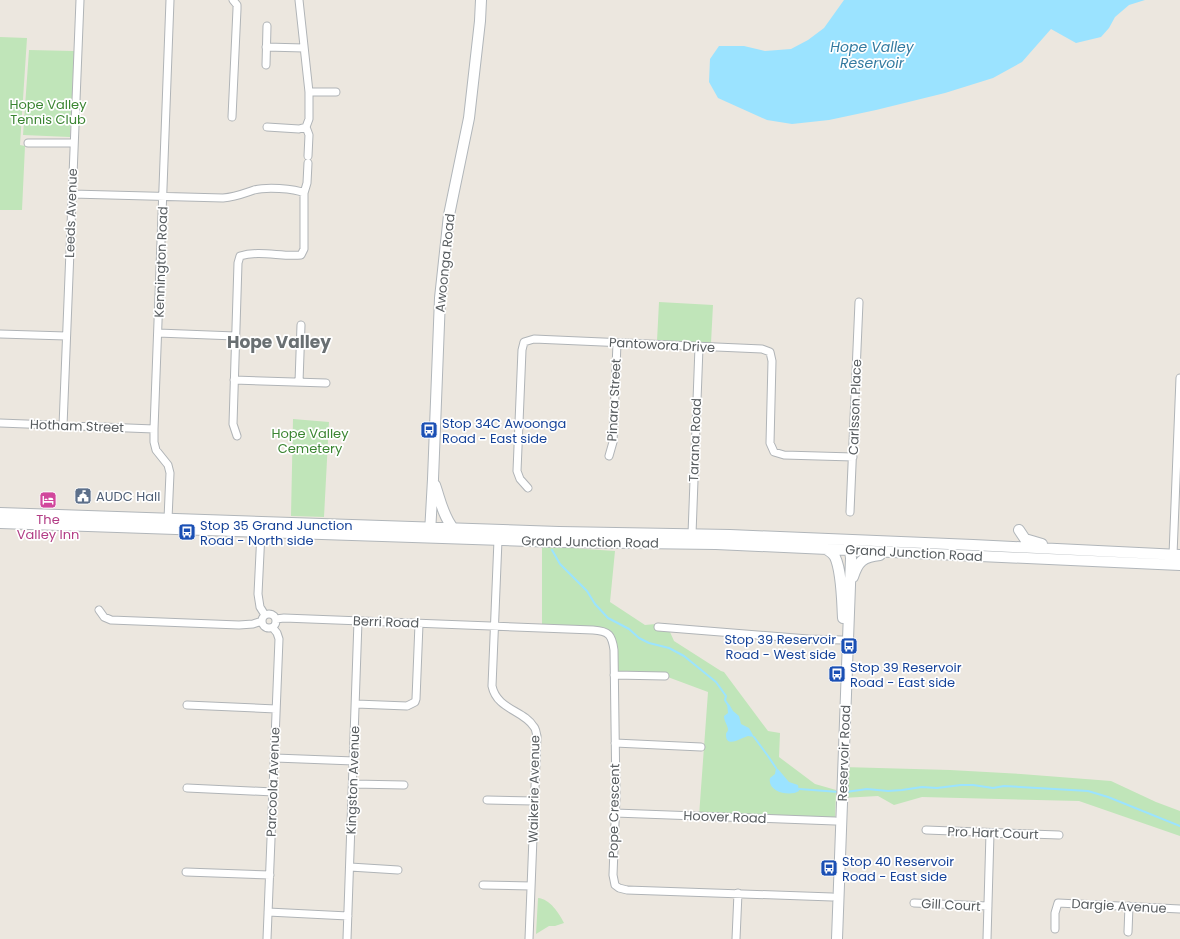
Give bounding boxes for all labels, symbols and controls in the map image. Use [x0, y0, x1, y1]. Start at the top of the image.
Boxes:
water label: Hope Valley Reservoir [830, 37, 915, 73]
park label: Hope Valley Tennis Club [10, 95, 87, 129]
street label: Leeds Avenue [60, 168, 82, 258]
street label: Kennington Road [150, 206, 172, 318]
street label: Awoonga Road [430, 213, 460, 313]
district label: Hope Valley [227, 330, 331, 354]
street label: Pantowora Drive [608, 333, 716, 357]
street label: Pinara Street [602, 358, 626, 442]
street label: Carlsson Place [844, 359, 866, 455]
street label: Tarana Road [684, 398, 706, 482]
place label: Stop 34C Awoonga Road - East side [442, 414, 566, 448]
street label: Hotham Street [30, 415, 125, 437]
bus stop icon: Stop 34C Awoonga Road - East side [419, 420, 439, 440]
park label: Hope Valley Cemetery [272, 424, 349, 458]
public building icon: AUDC Hall [73, 486, 93, 506]
place label: AUDC Hall [96, 487, 160, 506]
hotel icon: The Valley Inn [38, 490, 58, 510]
place label: The Valley Inn [17, 510, 79, 544]
place label: Stop 35 Grand Junction Road - North side [200, 516, 353, 550]
bus stop icon: Stop 35 Grand Junction Road - North side [177, 522, 197, 542]
street label: Grand Junction Road [521, 531, 659, 553]
street label: Grand Junction Road [845, 540, 983, 566]
street label: Berri Road [353, 611, 419, 633]
place label: Stop 39 Reservoir Road - West side [724, 630, 836, 664]
bus stop icon: Stop 39 Reservoir Road - West side [839, 636, 859, 656]
place label: Stop 39 Reservoir Road - East side [850, 658, 962, 692]
bus stop icon: Stop 39 Reservoir Road - East side [827, 664, 847, 684]
street label: Reservoir Road [833, 704, 855, 802]
street label: Kingston Avenue [342, 725, 364, 835]
street label: Parcoola Avenue [262, 727, 284, 837]
street label: Waikerie Avenue [524, 735, 544, 843]
street label: Pope Crescent [604, 763, 624, 859]
street label: Hoover Road [683, 806, 767, 828]
street label: Pro Hart Court [947, 822, 1039, 844]
place label: Stop 40 Reservoir Road - East side [842, 852, 954, 886]
bus stop icon: Stop 40 Reservoir Road - East side [819, 858, 839, 878]
street label: Gill Court [921, 894, 981, 916]
street label: Dargie Avenue [1071, 894, 1167, 918]

